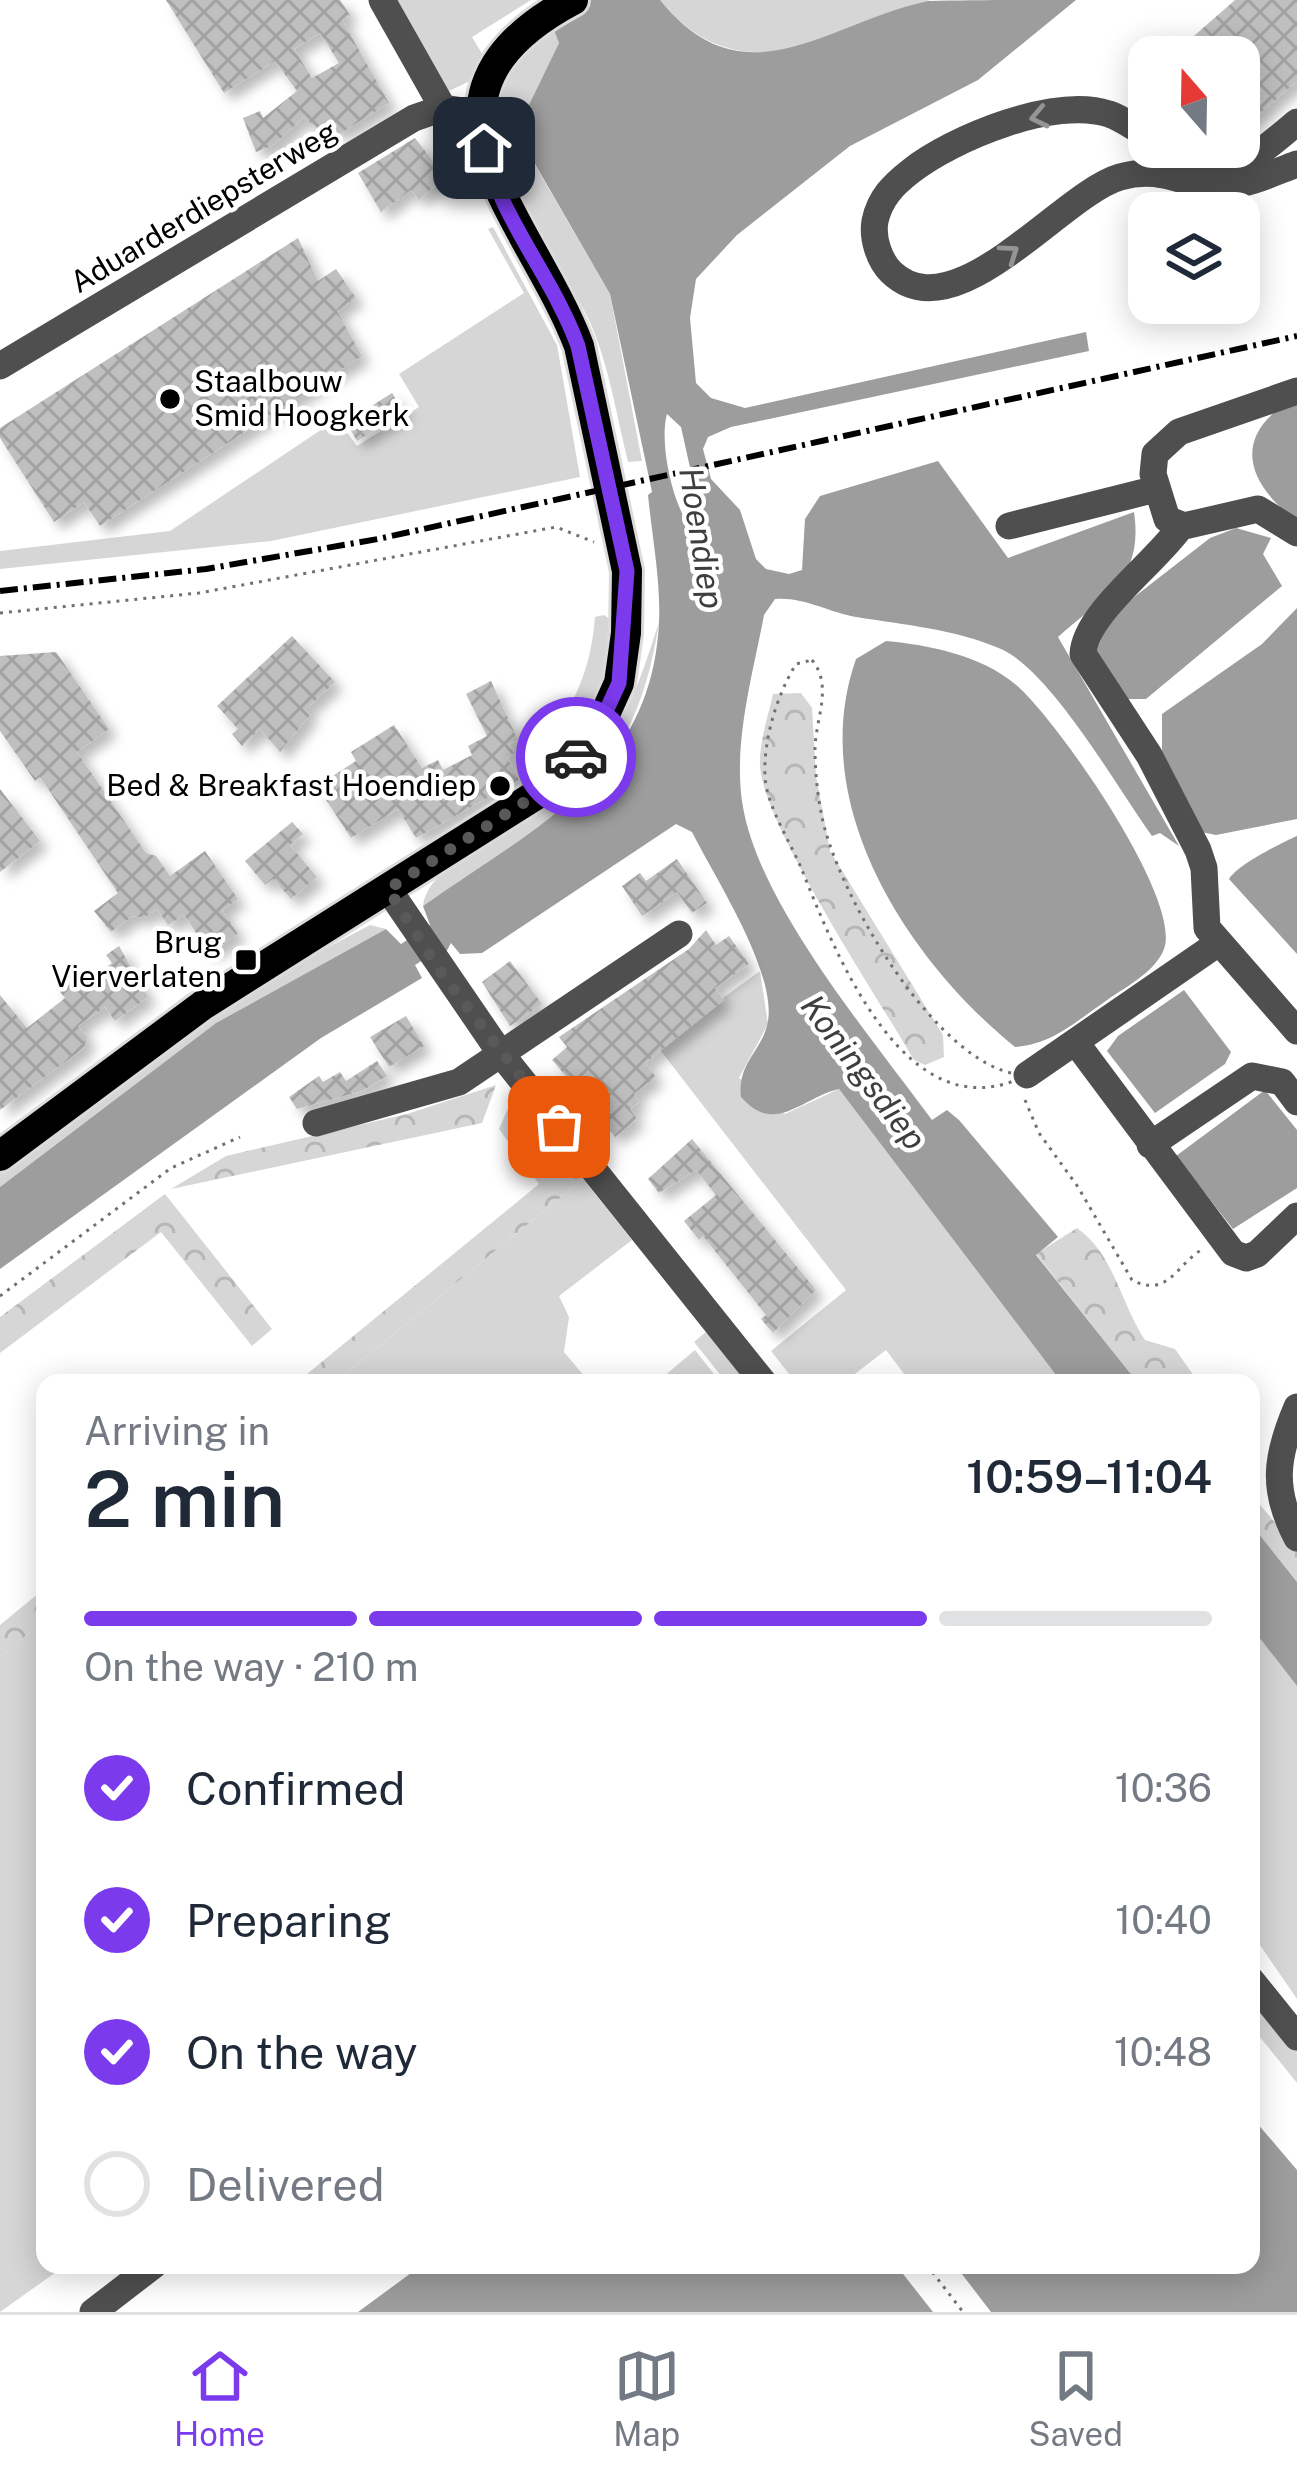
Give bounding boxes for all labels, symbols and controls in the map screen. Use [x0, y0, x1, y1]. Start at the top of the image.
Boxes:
north arrow [1128, 36, 1260, 168]
map controls [1128, 36, 1260, 324]
pin [433, 97, 535, 199]
one-way arrow [1029, 104, 1049, 129]
street label: Aduarderdiepsterweg [64, 112, 343, 300]
icon: home [451, 115, 517, 181]
button: layers [1128, 192, 1260, 324]
one-way arrow [997, 246, 1018, 268]
place label: Staalbouw Smid Hoogkerk [194, 363, 410, 433]
marker: Staalbouw Smid Hoogkerk [157, 386, 183, 412]
water label: Hoendiep [672, 465, 732, 611]
courier [516, 697, 636, 817]
icon: car [543, 724, 609, 790]
place label: Bed & Breakfast Hoendiep [106, 767, 476, 803]
marker: Bed & Breakfast Hoendiep [487, 773, 513, 799]
place label: Brug Vierverlaten [51, 924, 222, 994]
marker: Brug Vierverlaten [233, 947, 259, 973]
water label: Koningsdiep [794, 987, 934, 1157]
pin [508, 1076, 610, 1178]
icon: bag [526, 1094, 592, 1160]
text: Arriving in [84, 1408, 270, 1454]
text: 10:59–11:04 [966, 1450, 1212, 1503]
text: 2 min [84, 1453, 285, 1545]
text: On the way · 210 m [84, 1644, 419, 1690]
icon: check [84, 1755, 150, 1821]
text: Confirmed [186, 1762, 405, 1815]
text: 10:36 [1115, 1765, 1212, 1811]
icon: check [84, 1887, 150, 1953]
text: Preparing [186, 1894, 392, 1947]
text: 10:40 [1115, 1897, 1212, 1943]
icon: check [84, 2019, 150, 2085]
text: On the way [186, 2026, 418, 2079]
text: 10:48 [1114, 2029, 1212, 2075]
text: Delivered [186, 2158, 385, 2211]
tab: Home [174, 2343, 265, 2453]
tab: Map [613, 2343, 680, 2453]
tab: Saved [1028, 2343, 1123, 2453]

